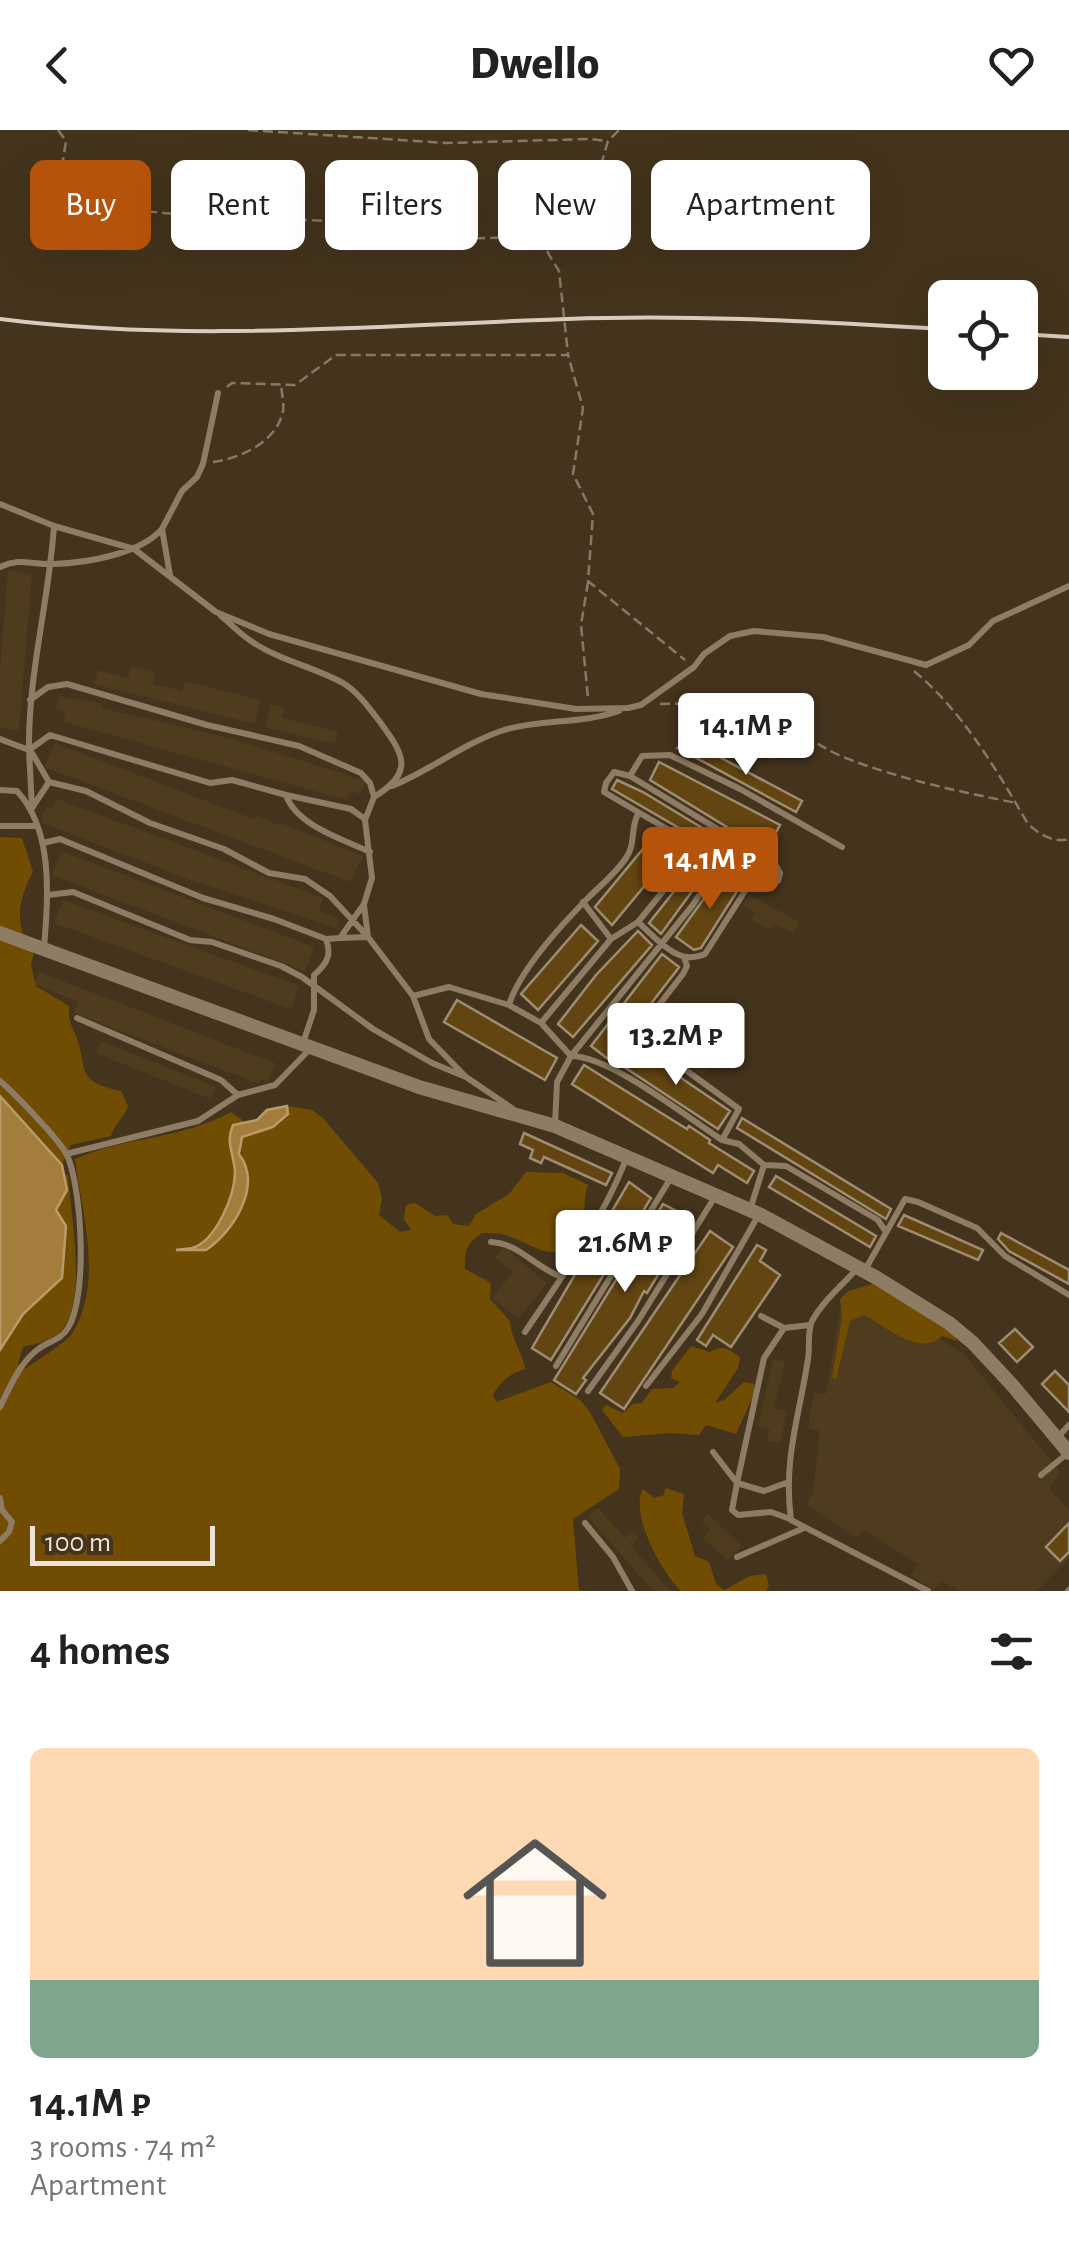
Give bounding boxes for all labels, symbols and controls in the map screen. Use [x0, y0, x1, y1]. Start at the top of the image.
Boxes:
icon: back [30, 38, 85, 93]
icon: heart [984, 38, 1039, 93]
text: Dwello [470, 42, 599, 87]
chip: Buy [30, 160, 151, 250]
chip: Rent [171, 160, 305, 250]
chip: Filters [325, 160, 478, 250]
chip: New [498, 160, 631, 250]
chip: Apartment [651, 160, 870, 250]
map controls [928, 280, 1038, 390]
button: locate [928, 280, 1038, 390]
pin: 14.1M ₽ [654, 693, 838, 778]
text: 14.1M ₽ [700, 709, 792, 741]
pin: 14.1M ₽ [618, 827, 802, 912]
text: 14.1M ₽ [664, 843, 756, 875]
pin: 13.2M ₽ [584, 1003, 768, 1088]
text: 13.2M ₽ [629, 1019, 723, 1051]
pin: 21.6M ₽ [533, 1210, 717, 1295]
text: 21.6M ₽ [578, 1226, 672, 1258]
scale bar [30, 1521, 215, 1566]
text: 100 m [45, 1529, 111, 1557]
icon: filters [984, 1624, 1039, 1679]
text: 4 homes [30, 1630, 170, 1672]
icon: home [445, 1813, 625, 1993]
text: 14.1M ₽ [30, 2082, 150, 2124]
text: 3 rooms · 74 m² [30, 2131, 216, 2163]
text: Apartment [30, 2169, 166, 2201]

